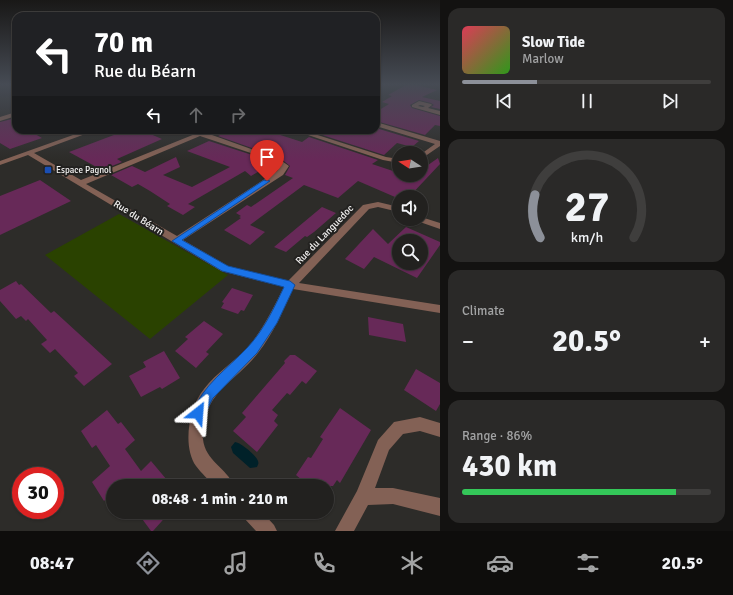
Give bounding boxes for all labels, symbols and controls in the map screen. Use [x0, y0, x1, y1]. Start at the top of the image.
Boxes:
text: 70 m [94, 26, 153, 60]
icon: left [28, 28, 80, 80]
text: Slow Tide [522, 33, 585, 51]
text: Marlow [522, 51, 564, 67]
text: Rue du Béarn [94, 60, 196, 82]
icon: previous [493, 90, 515, 112]
icon: pause [576, 90, 598, 112]
icon: next [659, 90, 681, 112]
icon: left [143, 104, 165, 126]
icon: ahead [185, 104, 207, 126]
icon: right [227, 104, 249, 126]
pin [250, 140, 284, 181]
icon: arrive [256, 146, 278, 168]
north arrow [392, 146, 428, 182]
map controls [392, 146, 428, 270]
marker: Espace Pagnol [43, 165, 53, 175]
place label: Espace Pagnol [56, 165, 112, 176]
text: 27 [564, 182, 609, 233]
button: sound [392, 190, 428, 226]
street label: Rue du Béarn [111, 198, 166, 238]
street label: Rue du Languedoc [293, 202, 356, 267]
text: km/h [570, 229, 603, 246]
button: search [392, 234, 428, 270]
text: Climate [462, 303, 505, 319]
text: 20.5° [552, 323, 621, 360]
text: − [462, 328, 474, 355]
text: + [699, 328, 711, 355]
position arrow [177, 392, 219, 434]
text: Range · 86% [462, 428, 532, 444]
text: 430 km [462, 448, 557, 485]
speed limit sign: 30 [12, 467, 64, 519]
text: 08:48 · 1 min · 210 m [152, 490, 288, 508]
icon: directions [134, 549, 162, 577]
icon: music [222, 549, 250, 577]
icon: phone [310, 549, 338, 577]
icon: climate [398, 549, 426, 577]
icon: car [486, 549, 514, 577]
icon: filters [574, 549, 602, 577]
text: 08:47 [30, 552, 74, 574]
text: 20.5° [661, 552, 703, 574]

